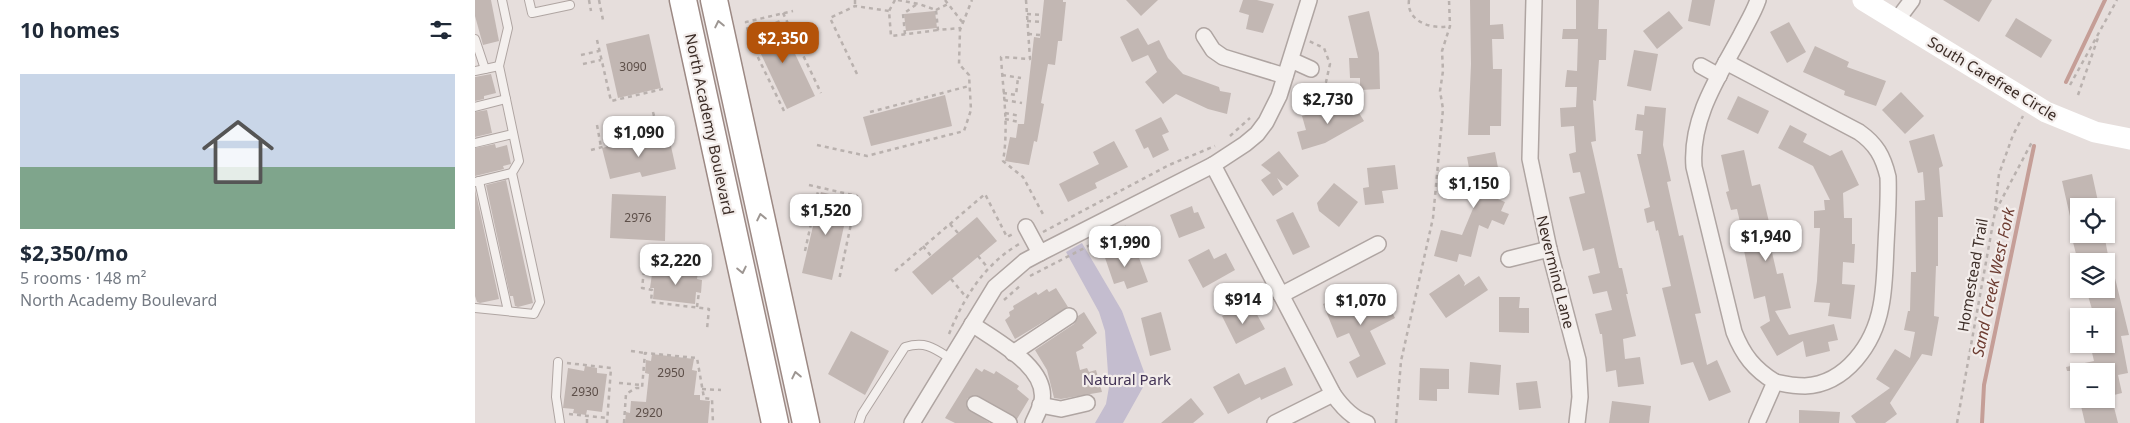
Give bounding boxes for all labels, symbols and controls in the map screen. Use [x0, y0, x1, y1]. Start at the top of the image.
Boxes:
text: 10 homes [20, 16, 120, 44]
icon: filters [427, 16, 455, 44]
one-way arrow [714, 19, 725, 28]
pin: $2,350 [742, 22, 824, 64]
text: $2,350 [758, 27, 808, 49]
street label: North Academy Boulevard [681, 31, 739, 217]
street label: South Carefree Circle [1924, 31, 2062, 125]
house number: 3090 [619, 58, 647, 75]
pin: $2,730 [1287, 82, 1369, 125]
text: $2,730 [1303, 88, 1353, 110]
icon: home [193, 107, 283, 197]
pin: $1,090 [598, 116, 680, 158]
text: $1,090 [614, 121, 664, 143]
pin: $1,150 [1433, 166, 1515, 209]
text: $1,150 [1449, 172, 1499, 194]
pin: $1,520 [785, 194, 867, 236]
map controls [2070, 198, 2115, 408]
button: locate [2070, 198, 2115, 243]
text: $1,520 [801, 199, 851, 221]
water label: Sand Creek West Fork [1966, 204, 2020, 359]
house number: 2976 [624, 209, 652, 226]
one-way arrow [756, 212, 767, 221]
street label: Nevermind Lane [1532, 213, 1580, 331]
street label: Homestead Trail [1952, 217, 1992, 333]
pin: $1,940 [1725, 220, 1807, 262]
text: $1,940 [1741, 225, 1791, 247]
pin: $1,990 [1084, 226, 1166, 268]
text: $1,990 [1100, 231, 1150, 253]
text: $2,350/mo [20, 239, 128, 267]
pin: $2,220 [635, 244, 717, 286]
text: $2,220 [651, 249, 701, 271]
button: layers [2070, 253, 2115, 298]
one-way arrow [736, 266, 747, 274]
text: 5 rooms · 148 m² [20, 267, 146, 289]
pin: $914 [1213, 282, 1273, 325]
pin: $1,070 [1320, 284, 1402, 326]
text: $914 [1225, 288, 1261, 310]
text: North Academy Boulevard [20, 289, 217, 311]
text: $1,070 [1336, 289, 1386, 311]
button: + [2070, 308, 2115, 353]
button: − [2070, 363, 2115, 408]
house number: 2950 [657, 364, 685, 381]
park label: Natural Park [1083, 369, 1171, 389]
one-way arrow [791, 371, 802, 380]
house number: 2930 [571, 383, 599, 400]
house number: 2920 [635, 404, 663, 421]

